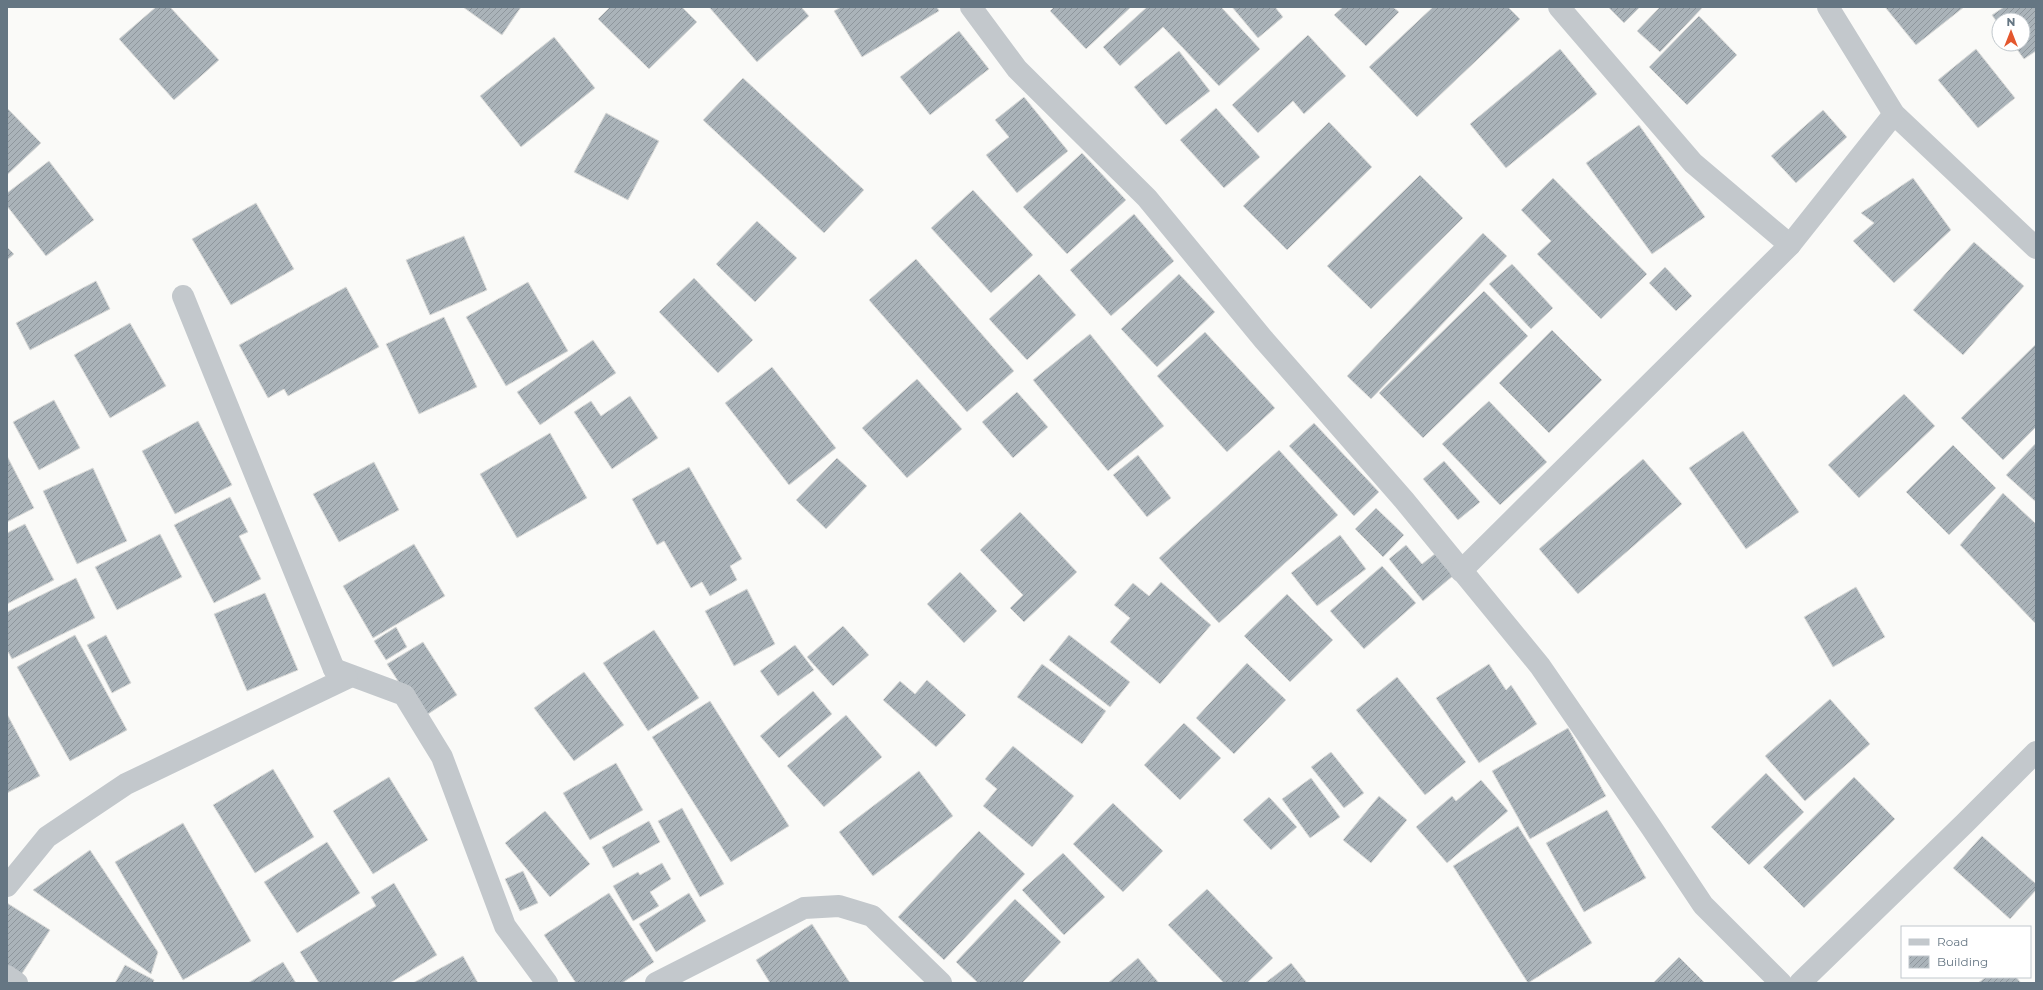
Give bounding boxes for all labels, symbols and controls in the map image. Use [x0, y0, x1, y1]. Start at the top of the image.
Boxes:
north arrow [1991, 12, 2031, 52]
text: N [2007, 15, 2015, 29]
legend [1901, 926, 2031, 978]
text: Road [1937, 934, 1968, 949]
text: Building [1937, 954, 1988, 969]

